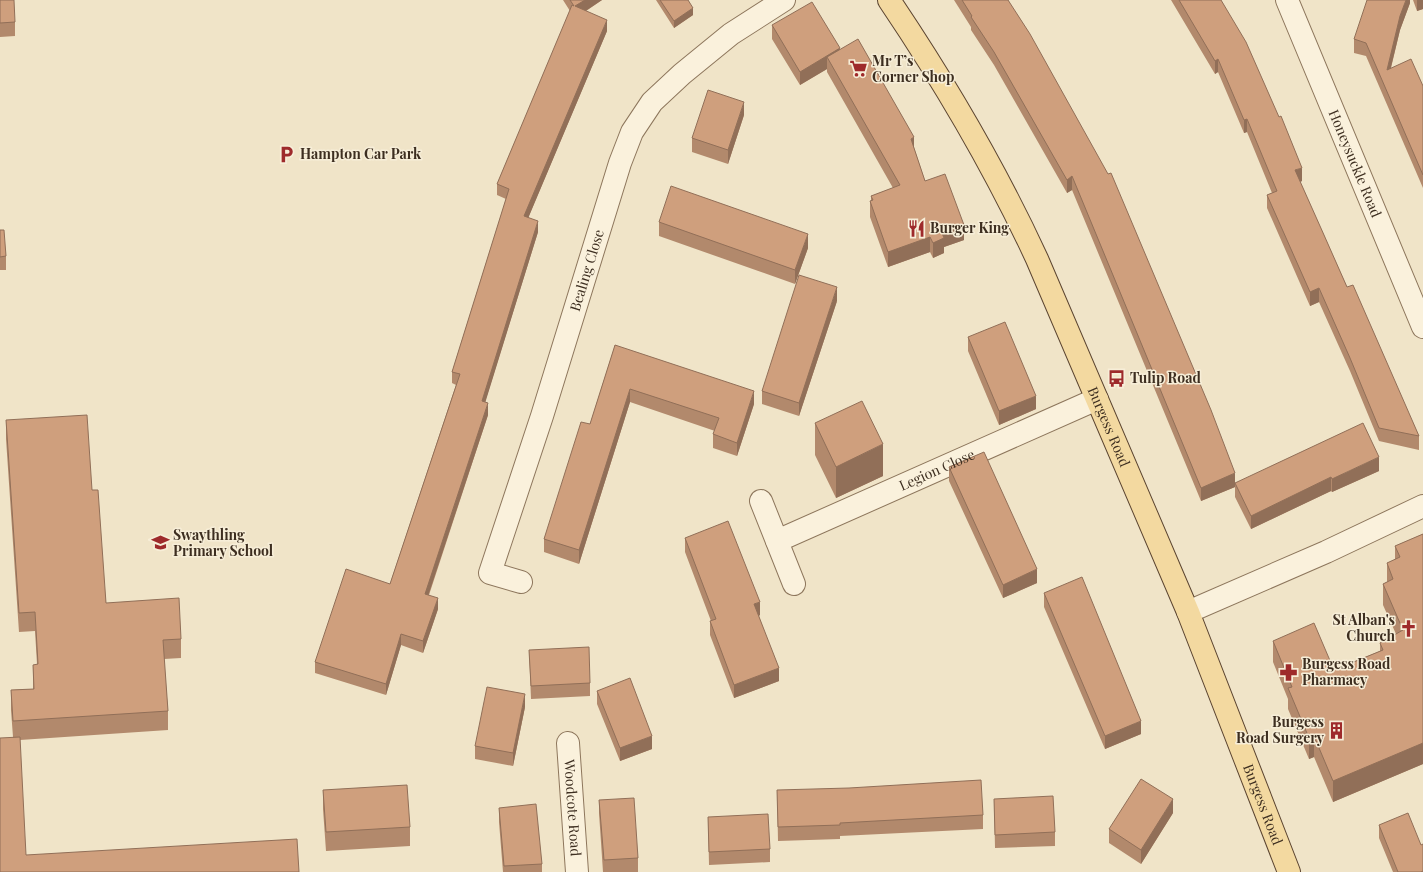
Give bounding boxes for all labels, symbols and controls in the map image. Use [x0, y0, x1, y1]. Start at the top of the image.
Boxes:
place label: Mr T’s Corner Shop [872, 51, 954, 86]
supermarket icon: Mr T’s Corner Shop [849, 59, 869, 79]
street label: Honeysuckle Road [1325, 106, 1386, 220]
parking icon: Hampton Car Park [277, 144, 297, 164]
place label: Hampton Car Park [300, 144, 422, 163]
restaurant icon: Burger King [907, 218, 927, 238]
place label: Burger King [930, 218, 1009, 237]
street label: Bealing Close [565, 227, 608, 314]
bus stop icon: Tulip Road [1107, 368, 1127, 388]
place label: Tulip Road [1130, 368, 1201, 387]
street label: Burgess Road [1084, 384, 1135, 469]
street label: Legion Close [896, 444, 978, 495]
place label: Swaythling Primary School [173, 525, 274, 560]
school or university icon: Swaythling Primary School [150, 533, 170, 553]
place label: St Alban's Church [1333, 610, 1395, 645]
church icon: St Alban's Church [1398, 618, 1418, 638]
place label: Burgess Road Pharmacy [1302, 654, 1391, 689]
pharmacy icon: Burgess Road Pharmacy [1279, 662, 1299, 682]
place label: Burgess Road Surgery [1236, 712, 1325, 747]
building icon: Burgess Road Surgery [1327, 720, 1347, 740]
street label: Woodcote Road [560, 758, 586, 857]
street label: Burgess Road [1239, 761, 1288, 847]

